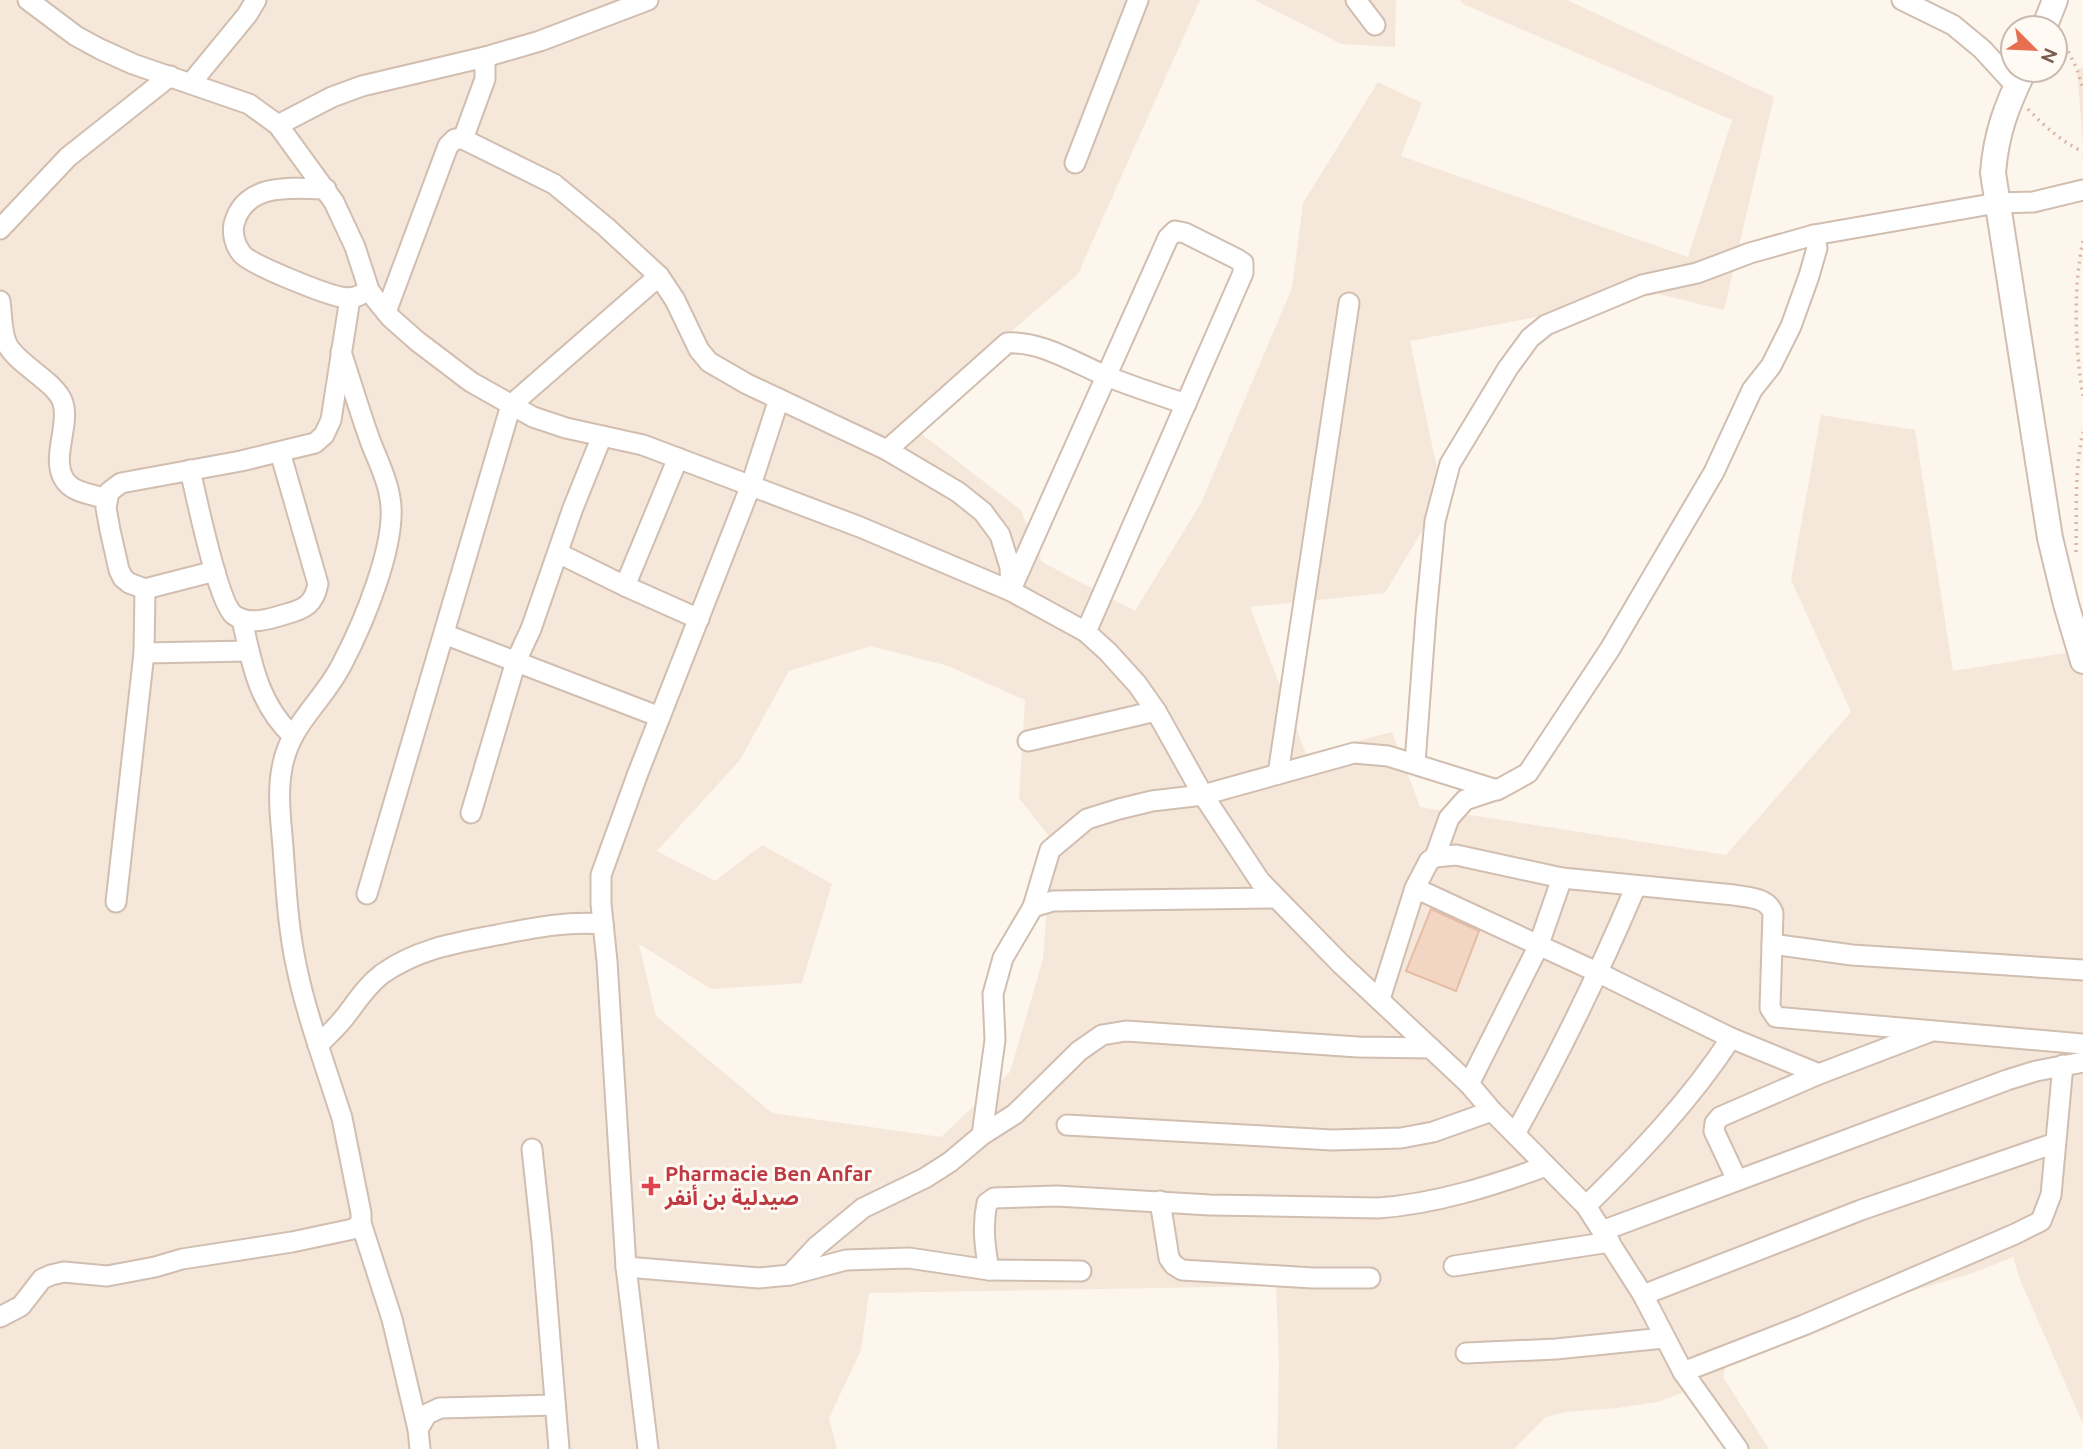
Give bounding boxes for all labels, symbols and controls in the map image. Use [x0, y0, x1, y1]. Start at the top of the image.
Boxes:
north arrow [1999, 14, 2069, 84]
text: N [2037, 45, 2062, 67]
place label: Pharmacie Ben Anfar صيدلية بن أنفر [664, 1161, 873, 1210]
marker: Pharmacie Ben Anfar صيدلية بن أنفر [643, 1178, 659, 1194]

